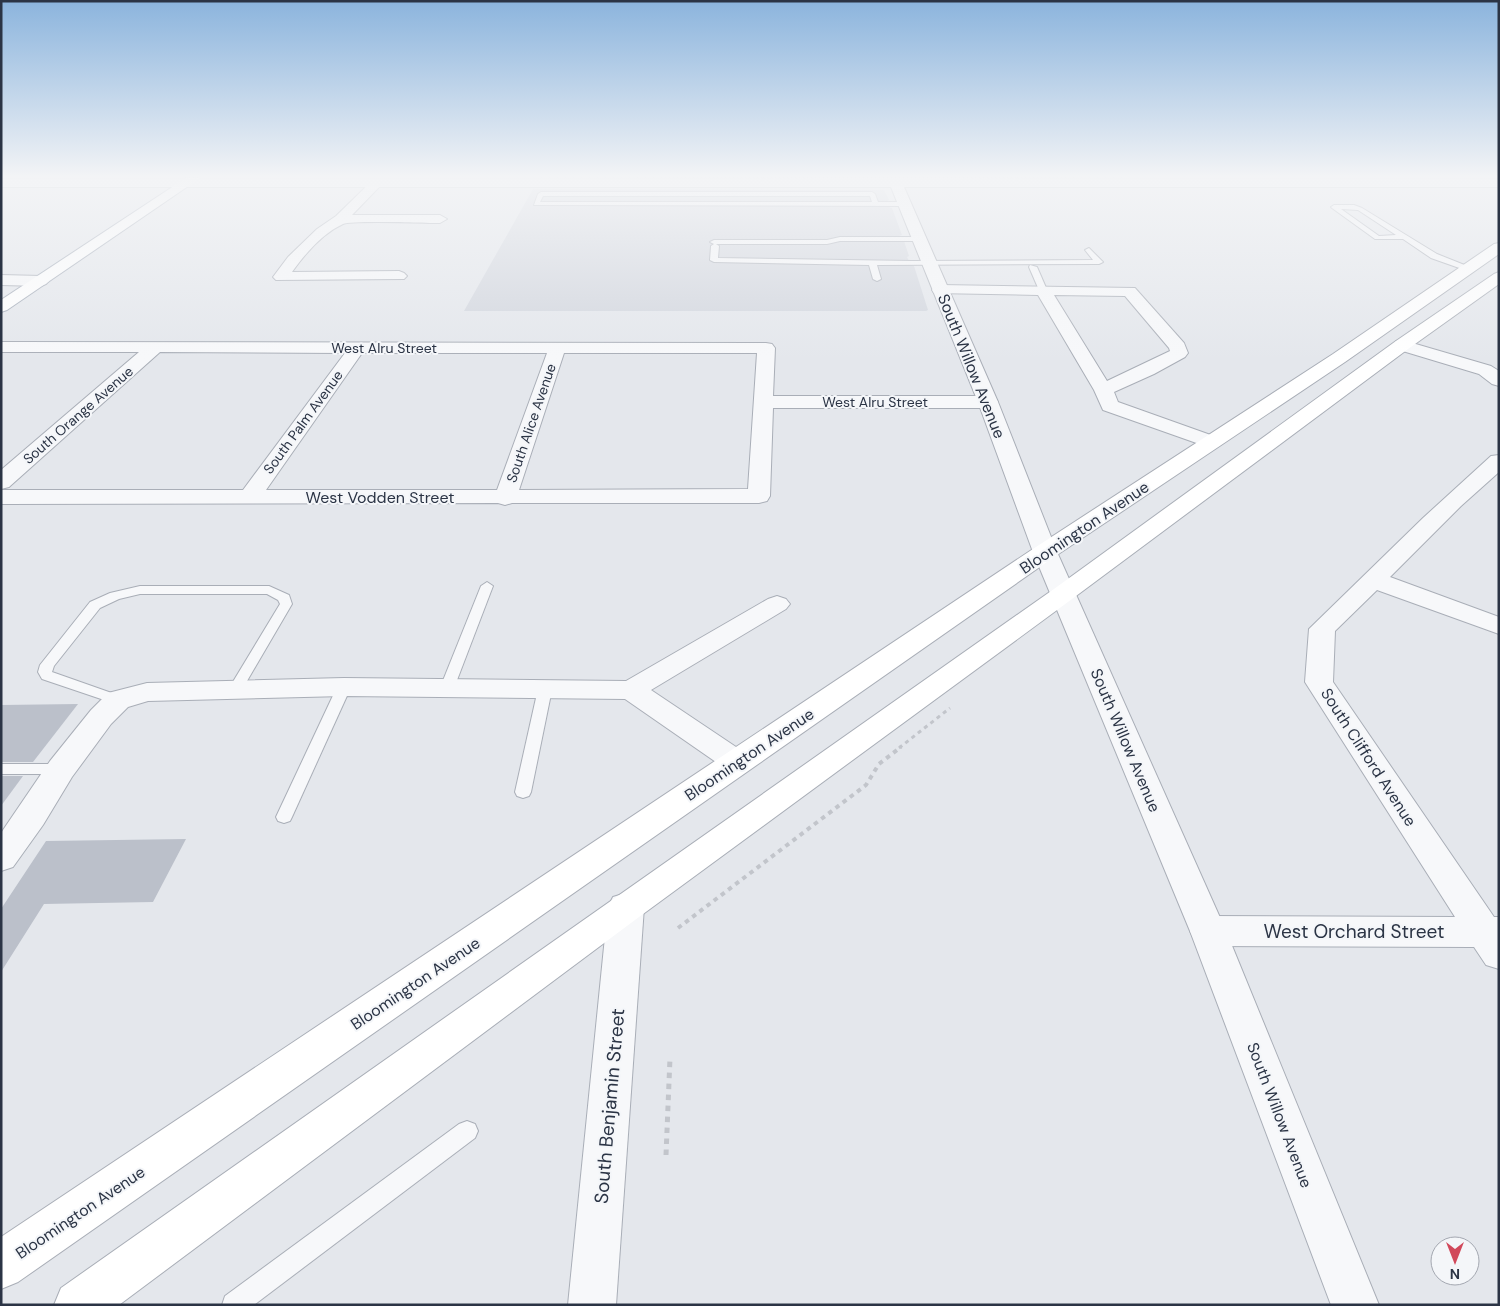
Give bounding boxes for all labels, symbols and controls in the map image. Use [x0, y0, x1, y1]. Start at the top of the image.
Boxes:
street label: South Willow Avenue [933, 291, 1010, 442]
street label: West Alru Street [331, 339, 437, 357]
street label: South Alice Avenue [502, 361, 560, 485]
street label: South Orange Avenue [19, 362, 137, 468]
street label: South Palm Avenue [259, 367, 347, 477]
street label: West Alru Street [822, 393, 928, 411]
street label: Bloomington Avenue [1016, 476, 1153, 579]
street label: West Vodden Street [305, 487, 455, 508]
street label: South Willow Avenue [1086, 665, 1165, 815]
street label: South Clifford Avenue [1316, 684, 1421, 830]
street label: Bloomington Avenue [681, 703, 818, 806]
street label: West Orchard Street [1264, 919, 1444, 944]
street label: Bloomington Avenue [347, 932, 484, 1035]
street label: South Benjamin Street [589, 1007, 630, 1205]
street label: South Willow Avenue [1242, 1039, 1317, 1191]
street label: Bloomington Avenue [12, 1161, 149, 1264]
north arrow [1430, 1236, 1480, 1286]
text: N [1450, 1265, 1460, 1283]

